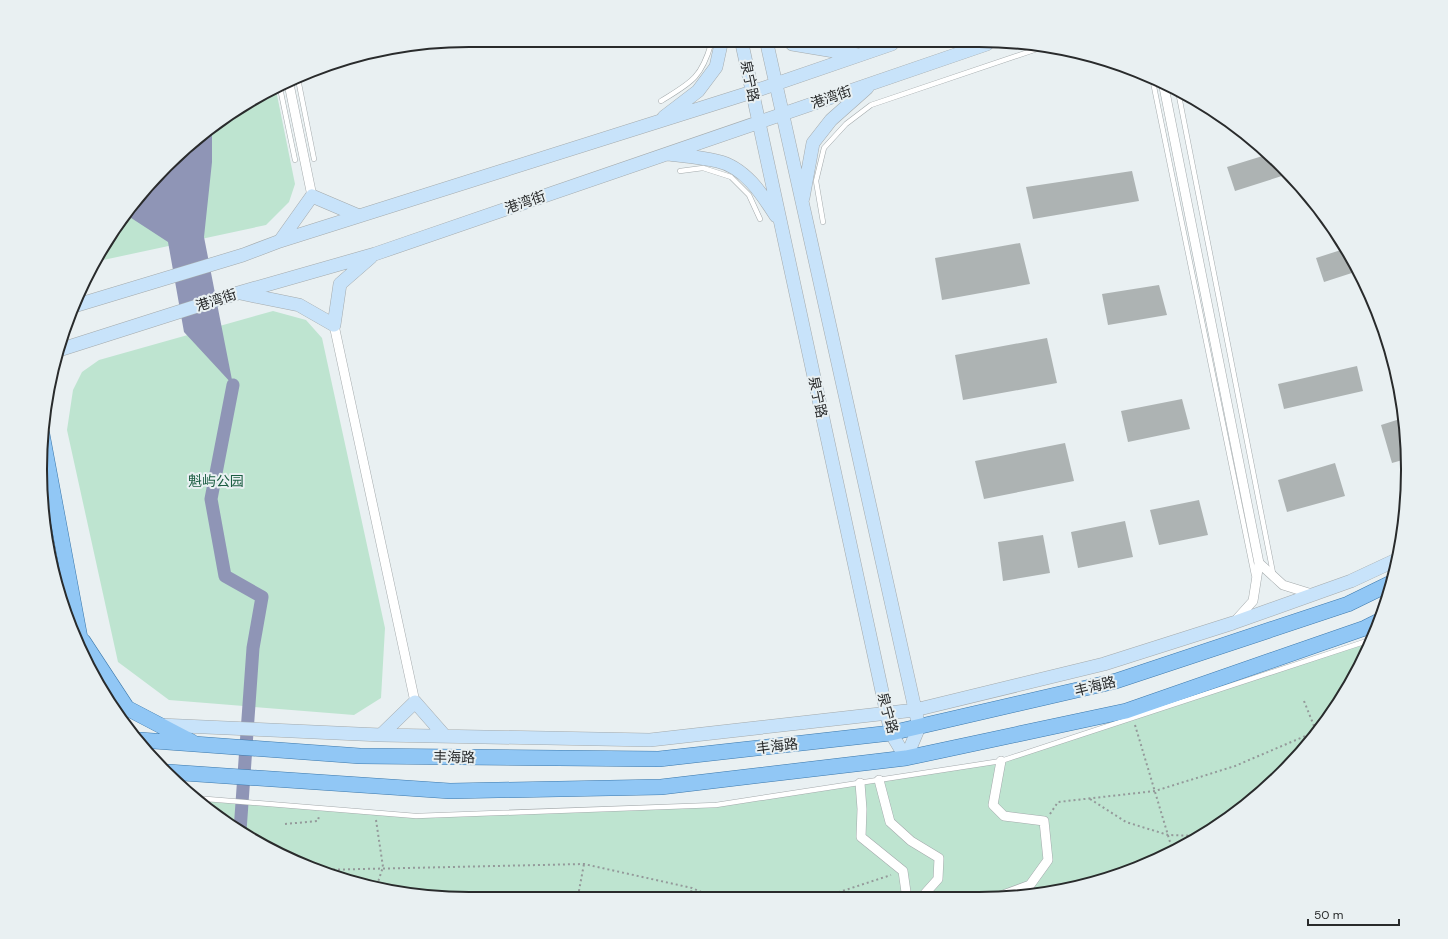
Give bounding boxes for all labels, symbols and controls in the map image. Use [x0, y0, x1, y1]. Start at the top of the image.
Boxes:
street label: 泉宁路 [737, 59, 763, 103]
street label: 港湾街 [808, 82, 854, 112]
street label: 港湾街 [502, 187, 548, 217]
street label: 港湾街 [193, 285, 239, 315]
street label: 泉宁路 [805, 375, 831, 419]
park label: 魁屿公园 [188, 472, 244, 490]
street label: 丰海路 [1072, 672, 1118, 700]
street label: 泉宁路 [874, 690, 902, 736]
street label: 丰海路 [755, 735, 799, 757]
street label: 丰海路 [433, 748, 475, 766]
scale bar [1308, 901, 1399, 927]
text: 50 m [1314, 907, 1343, 923]

